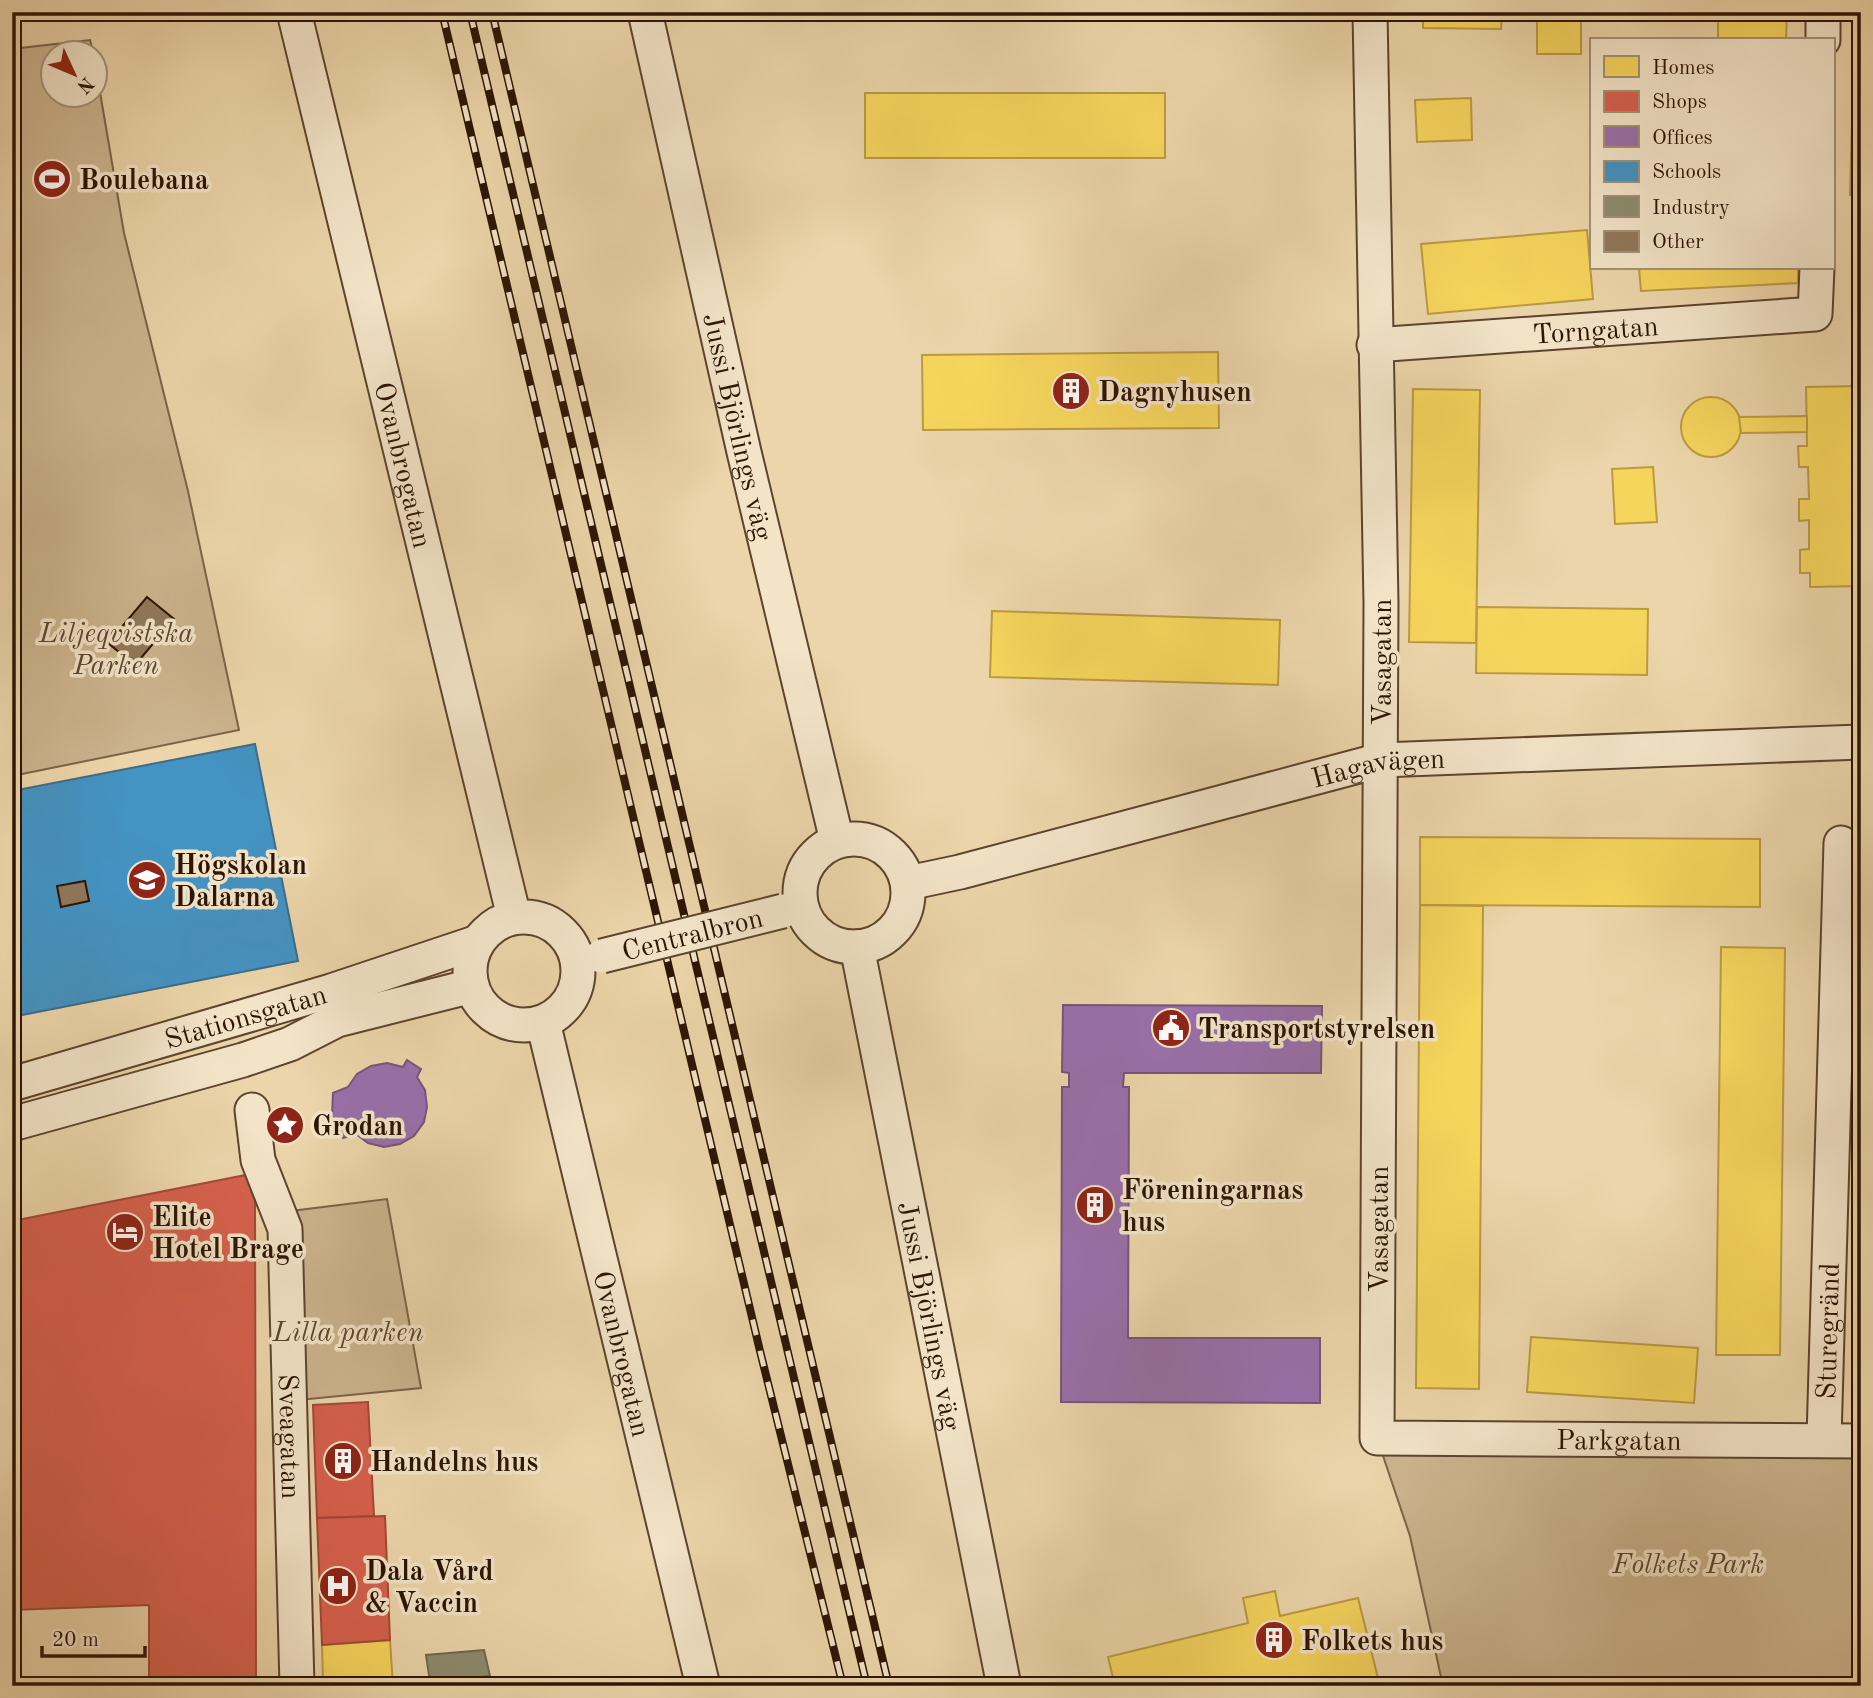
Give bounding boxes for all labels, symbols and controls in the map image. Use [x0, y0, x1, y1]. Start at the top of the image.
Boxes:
north arrow [38, 38, 108, 108]
legend [1590, 38, 1834, 270]
text: Homes [1652, 58, 1714, 79]
text: N [72, 72, 96, 96]
text: Shops [1652, 92, 1707, 113]
text: Offices [1652, 128, 1713, 149]
sports icon: Boulebana [31, 158, 73, 200]
text: Schools [1652, 162, 1721, 183]
place label: Boulebana [79, 168, 209, 196]
text: Industry [1652, 198, 1730, 219]
text: Other [1652, 232, 1704, 253]
street label: Jussi Björlings väg [696, 311, 776, 544]
street label: Torngatan [1532, 314, 1660, 351]
building icon: Dagnyhusen [1050, 370, 1092, 412]
street label: Ovanbrogatan [367, 380, 435, 551]
place label: Dagnyhusen [1098, 380, 1252, 408]
street label: Vasagatan [1370, 599, 1398, 725]
park label: Liljeqvistska Parken [38, 621, 193, 681]
street label: Hagavägen [1309, 747, 1446, 795]
place label: Högskolan Dalarna [174, 853, 307, 913]
school or university icon: Högskolan Dalarna [126, 859, 168, 901]
street label: Centralbron [620, 905, 766, 967]
street label: Stationsgatan [162, 982, 330, 1056]
public building icon: Transportstyrelsen [1150, 1007, 1192, 1049]
place label: Transportstyrelsen [1198, 1017, 1435, 1045]
place icon: Grodan [264, 1104, 306, 1146]
place label: Grodan [312, 1114, 403, 1142]
street label: Vasagatan [1367, 1166, 1395, 1292]
place label: Föreningarnas hus [1122, 1178, 1303, 1238]
building icon: Föreningarnas hus [1074, 1184, 1116, 1226]
street label: Jussi Björlings väg [891, 1200, 964, 1433]
place label: Elite Hotel Brage [152, 1205, 304, 1265]
hotel icon: Elite Hotel Brage [104, 1211, 146, 1253]
street label: Sturegränd [1814, 1262, 1846, 1400]
street label: Ovanbrogatan [586, 1268, 653, 1440]
park label: Lilla parken [272, 1320, 423, 1348]
street label: Sveagatan [272, 1374, 303, 1500]
street label: Parkgatan [1556, 1428, 1682, 1457]
building icon: Handelns hus [322, 1440, 364, 1482]
place label: Handelns hus [370, 1450, 538, 1478]
park label: Folkets Park [1611, 1552, 1764, 1580]
place label: Dala Vård & Vaccin [365, 1559, 494, 1619]
hospital icon: Dala Vård & Vaccin [317, 1565, 359, 1607]
scale bar [42, 1614, 145, 1658]
building icon: Folkets hus [1253, 1619, 1295, 1661]
place label: Folkets hus [1301, 1629, 1443, 1657]
text: 20 m [52, 1630, 99, 1651]

